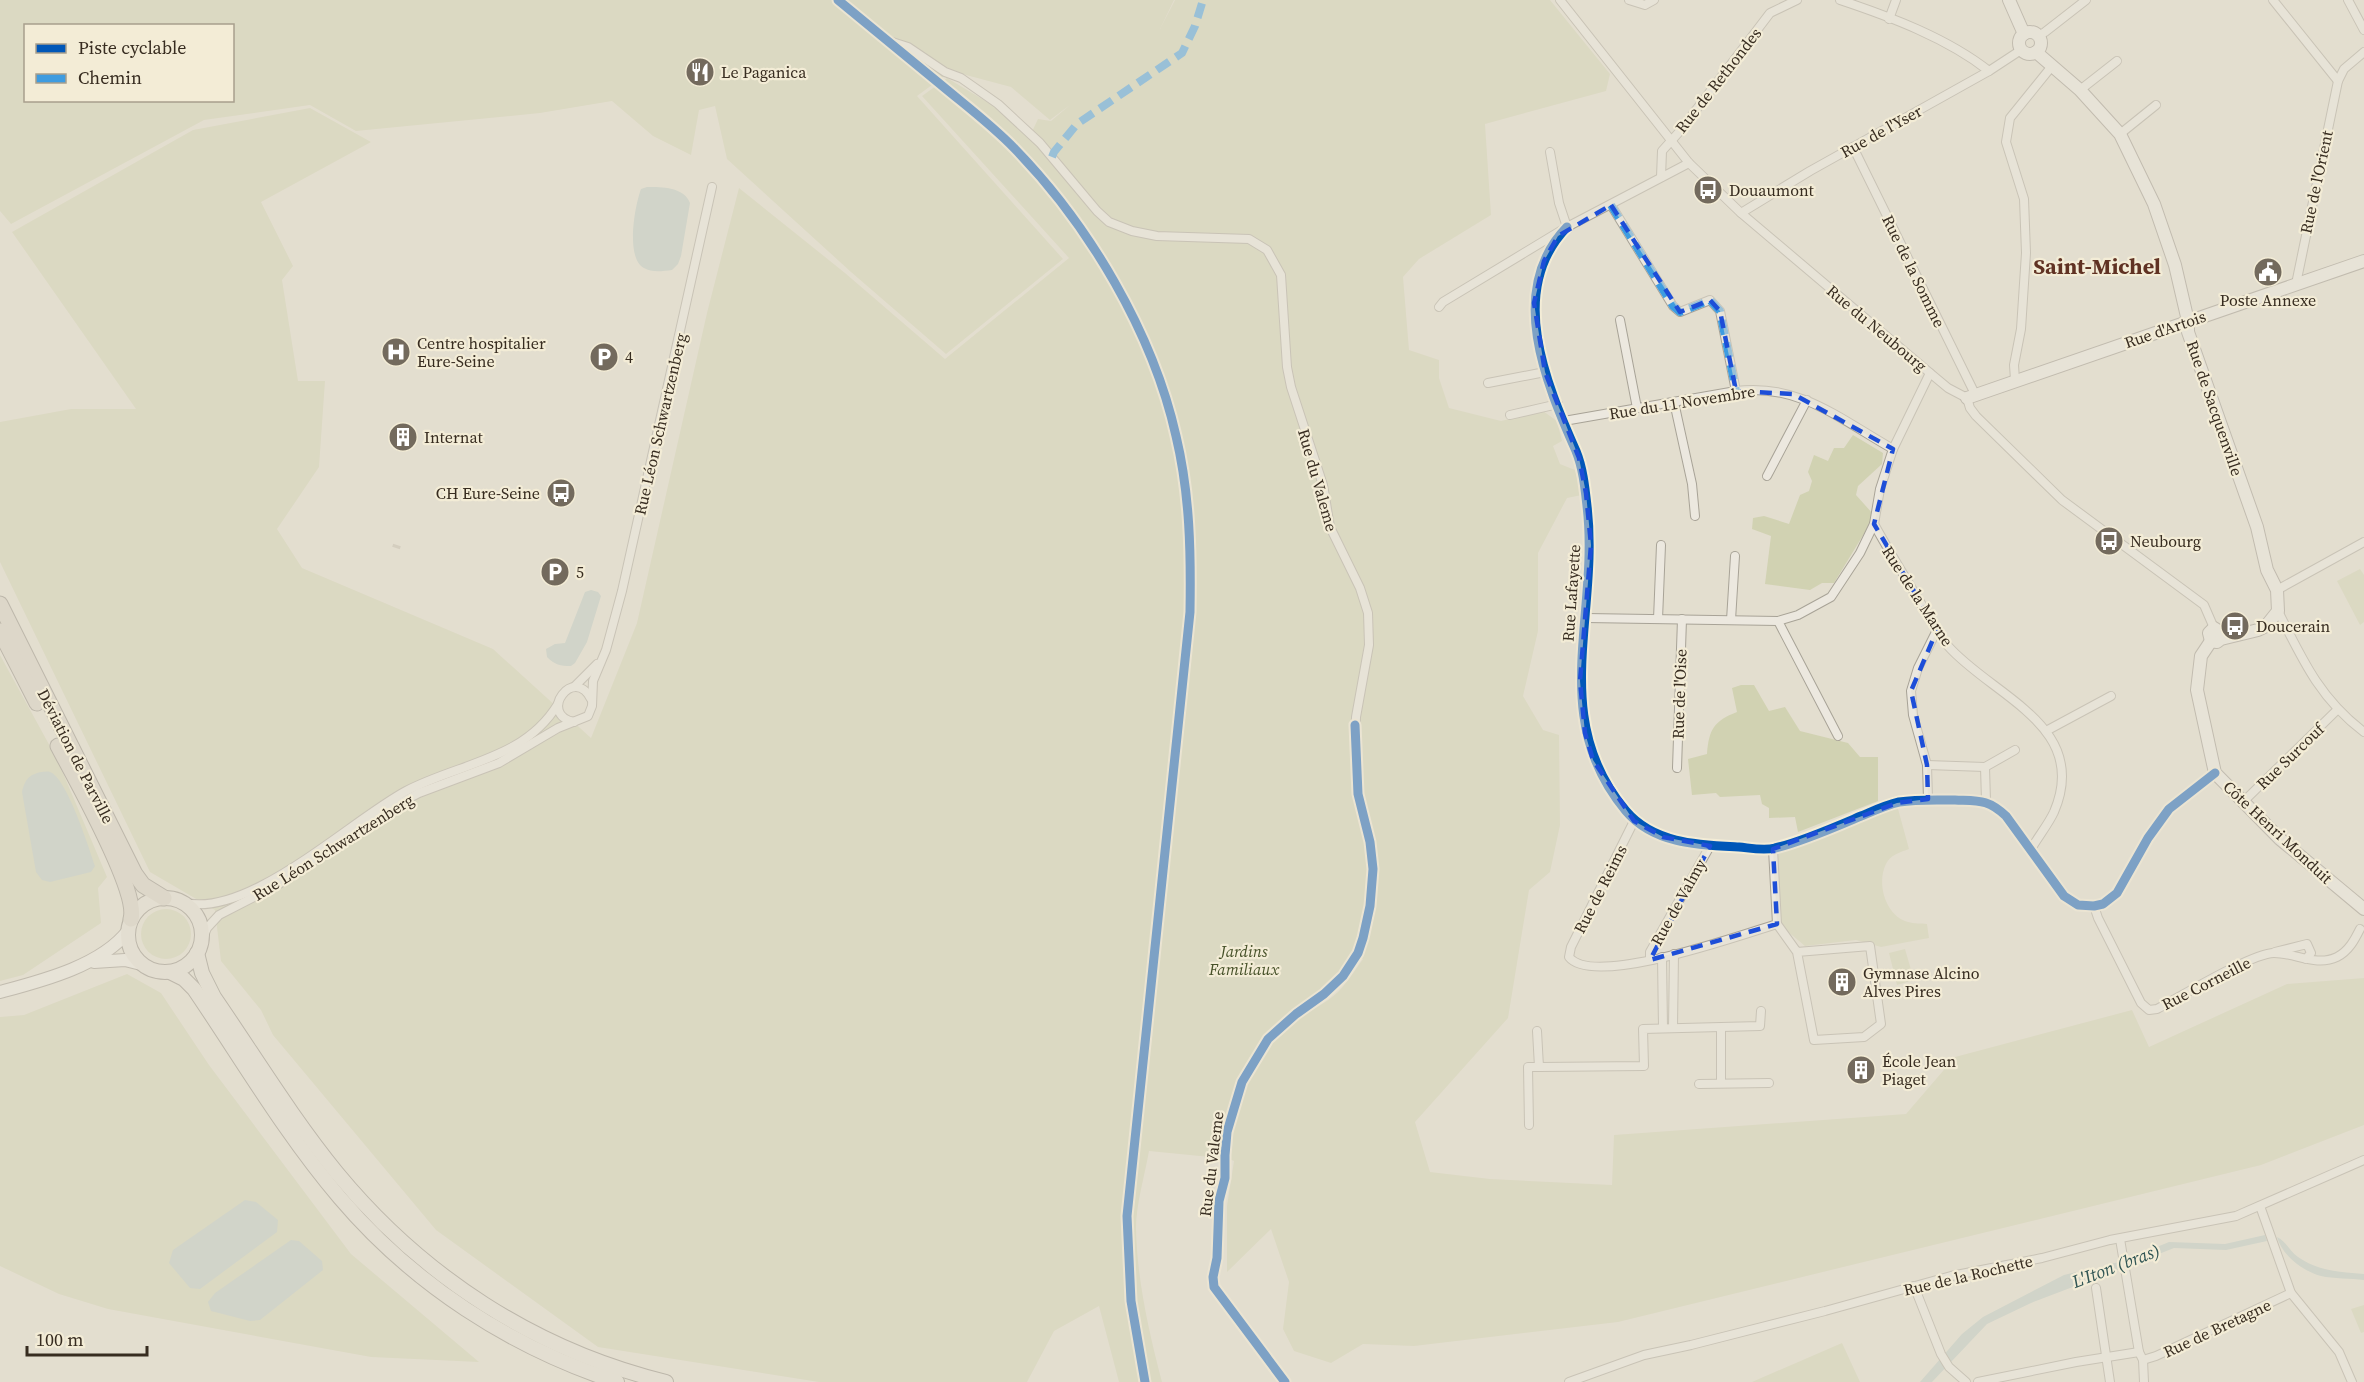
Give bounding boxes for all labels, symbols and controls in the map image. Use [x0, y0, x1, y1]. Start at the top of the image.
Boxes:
street label: Rue de Rethondes [1670, 23, 1766, 137]
legend [24, 24, 234, 102]
text: Piste cyclable [78, 35, 187, 60]
restaurant icon: Le Paganica [684, 56, 716, 88]
place label: Le Paganica [721, 61, 807, 83]
text: Chemin [78, 65, 142, 90]
street label: Rue de l'Yser [1836, 99, 1926, 163]
street label: Rue de l'Orient [2294, 128, 2338, 236]
bus stop icon: Douaumont [1692, 174, 1724, 206]
place label: Douaumont [1729, 179, 1815, 201]
street label: Rue de la Somme [1877, 211, 1951, 331]
district label: Saint-Michel [2033, 251, 2161, 281]
public building icon: Poste Annexe [2252, 256, 2284, 288]
street label: Rue du Neubourg [1822, 280, 1932, 376]
place label: Poste Annexe [2220, 289, 2316, 311]
street label: Rue d'Artois [2121, 305, 2209, 353]
street label: Rue Léon Schwartzenberg [628, 331, 692, 517]
place label: Centre hospitalier Eure-Seine [417, 332, 546, 372]
hospital icon: Centre hospitalier Eure-Seine [380, 336, 412, 368]
street label: Rue de Sacquenville [2181, 337, 2249, 479]
parking icon: 4 [588, 341, 620, 373]
place label: 4 [625, 346, 633, 368]
street label: Rue du 11 Novembre [1607, 380, 1757, 424]
building icon: Internat [387, 421, 419, 453]
place label: Internat [424, 426, 484, 448]
street label: Rue du Valeme [1293, 426, 1343, 534]
bus stop icon: CH Eure-Seine [545, 477, 577, 509]
place label: CH Eure-Seine [436, 482, 540, 504]
bus stop icon: Neubourg [2093, 525, 2125, 557]
place label: Neubourg [2130, 530, 2201, 552]
street label: Rue de la Marne [1877, 542, 1959, 650]
street label: Rue Lafayette [1557, 544, 1585, 642]
parking icon: 5 [539, 556, 571, 588]
place label: 5 [576, 561, 584, 583]
bus stop icon: Doucerain [2219, 610, 2251, 642]
place label: Doucerain [2256, 615, 2331, 637]
street label: Rue de l'Oise [1666, 648, 1692, 740]
street label: Déviation de Parville [33, 685, 119, 827]
street label: Rue Surcouf [2251, 717, 2330, 794]
street label: Côte Henri Monduit [2219, 776, 2338, 889]
street label: Rue Léon Schwartzenberg [248, 788, 418, 906]
street label: Rue de Reims [1568, 841, 1632, 937]
street label: Rue de Valmy [1645, 854, 1711, 949]
park label: Jardins Familiaux [1208, 940, 1280, 980]
street label: Rue Corneille [2158, 951, 2254, 1015]
place label: Gymnase Alcino Alves Pires [1863, 962, 1980, 1002]
building icon: Gymnase Alcino Alves Pires [1826, 966, 1858, 998]
place label: École Jean Piaget [1882, 1050, 1956, 1090]
building icon: École Jean Piaget [1845, 1054, 1877, 1086]
street label: Rue du Valeme [1194, 1110, 1228, 1218]
water label: L'Iton (bras) [2067, 1237, 2163, 1294]
street label: Rue de la Rochette [1901, 1249, 2035, 1301]
street label: Rue de Bretagne [2160, 1293, 2274, 1363]
scale bar [27, 1319, 147, 1357]
text: 100 m [36, 1327, 83, 1352]

